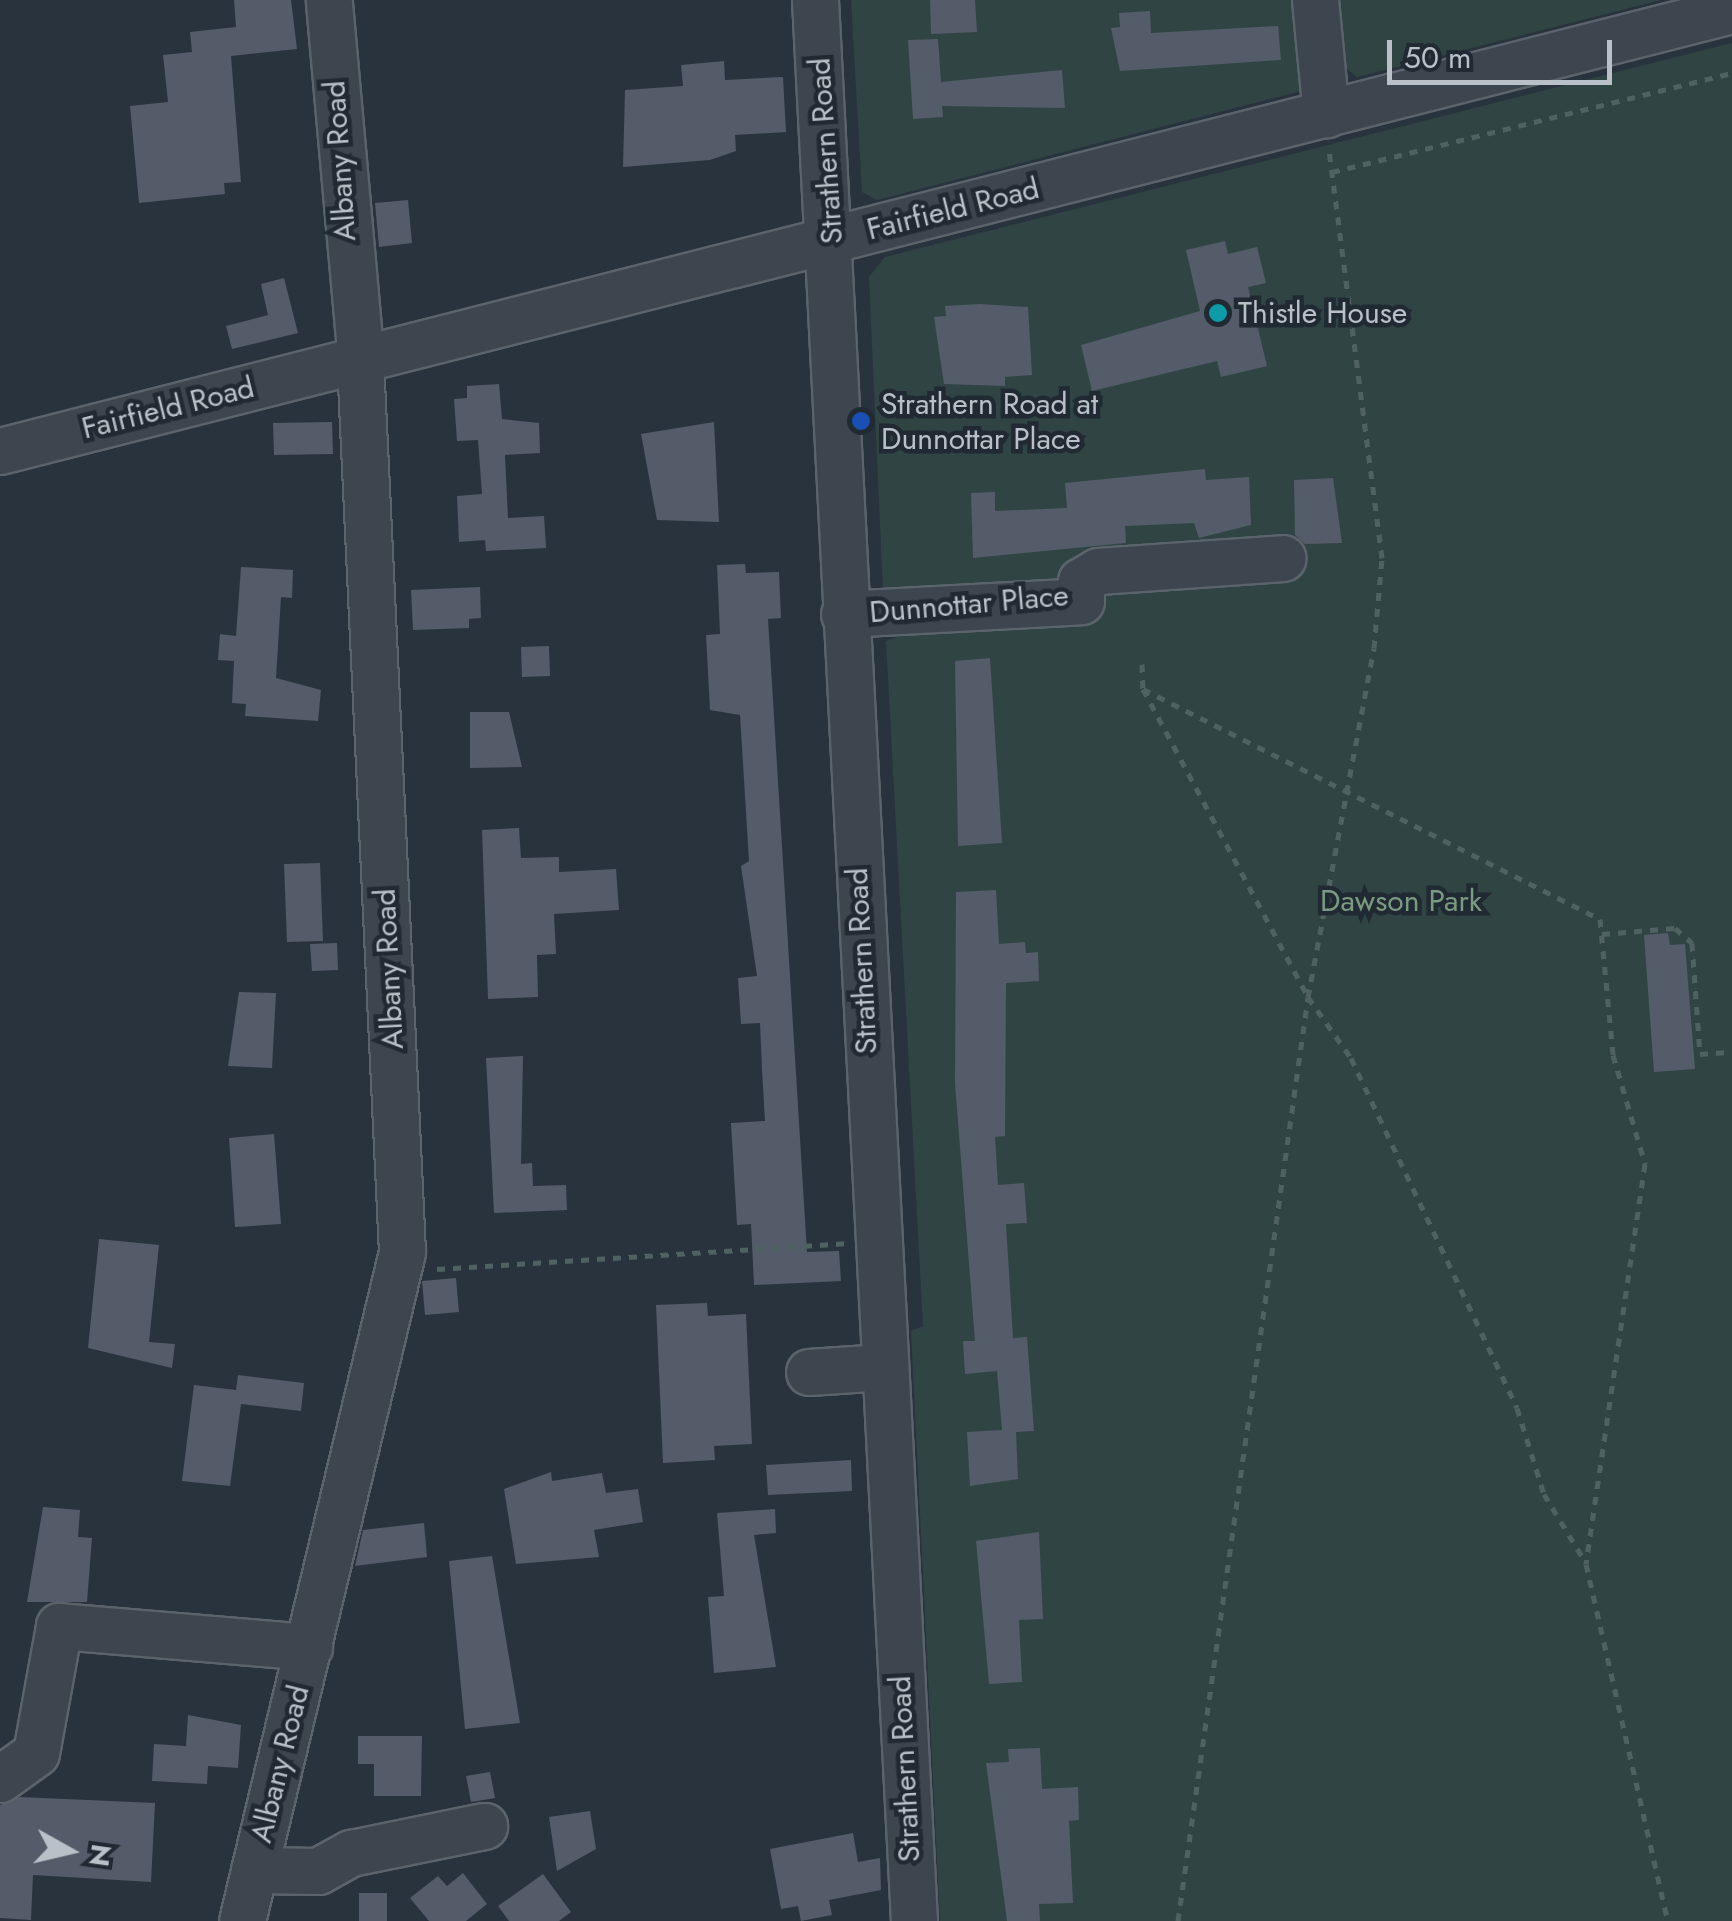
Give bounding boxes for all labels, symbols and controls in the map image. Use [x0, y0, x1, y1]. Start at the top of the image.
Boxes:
scale bar [1392, 20, 1617, 82]
text: 50 m [1404, 36, 1471, 79]
street label: Strathern Road [802, 57, 850, 245]
street label: Albany Road [316, 80, 364, 242]
street label: Fairfield Road [863, 170, 1043, 248]
place label: Thistle House [1238, 295, 1407, 331]
marker: Thistle House [1207, 302, 1229, 324]
street label: Fairfield Road [78, 369, 258, 447]
place label: Strathern Road at Dunnottar Place [881, 386, 1098, 456]
marker: Strathern Road at Dunnottar Place [850, 410, 872, 432]
street label: Dunnottar Place [868, 577, 1070, 631]
street label: Strathern Road [839, 867, 885, 1055]
park label: Dawson Park [1320, 883, 1482, 919]
street label: Albany Road [367, 888, 411, 1050]
street label: Strathern Road [882, 1675, 928, 1863]
street label: Albany Road [243, 1682, 317, 1846]
north arrow [20, 1801, 120, 1901]
text: N [78, 1841, 122, 1869]

